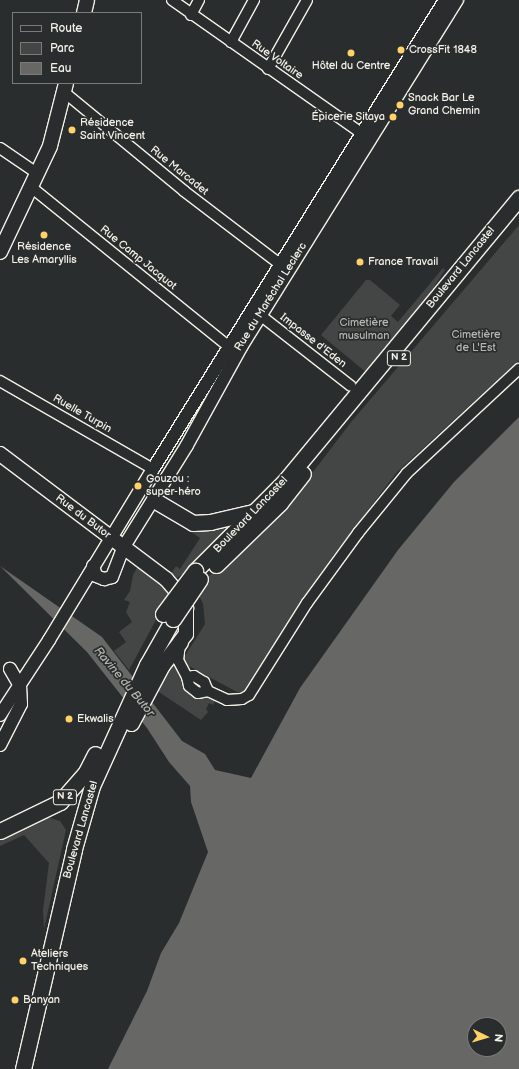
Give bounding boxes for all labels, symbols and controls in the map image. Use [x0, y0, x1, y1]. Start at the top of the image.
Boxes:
legend [12, 12, 142, 84]
text: Route [50, 21, 82, 36]
street label: Rue Voltaire [249, 37, 305, 83]
text: Parc [50, 41, 74, 56]
place label: CrossFit 1848 [409, 43, 477, 57]
marker: CrossFit 1848 [396, 45, 406, 55]
marker: Hôtel du Centre [346, 48, 356, 58]
place label: Hôtel du Centre [312, 59, 390, 73]
text: Eau [50, 61, 71, 76]
place label: Snack Bar Le Grand Chemin [408, 92, 480, 118]
marker: Snack Bar Le Grand Chemin [395, 100, 405, 110]
place label: Épicerie Sitaya [311, 110, 385, 124]
marker: Épicerie Sitaya [388, 112, 398, 122]
place label: Résidence Saint Vincent [80, 117, 146, 143]
marker: Résidence Saint Vincent [67, 125, 77, 135]
street label: Rue Marcadet [147, 143, 211, 199]
street label: Rue Camp Jacquot [97, 223, 179, 293]
street label: Boulevard Lancastel [424, 225, 498, 311]
marker: Résidence Les Amaryllis [39, 230, 49, 240]
street label: Rue du Maréchal Leclerc [232, 240, 310, 354]
place label: Résidence Les Amaryllis [11, 241, 77, 267]
place label: France Travail [368, 255, 439, 269]
marker: France Travail [355, 257, 365, 267]
street label: Impasse d'Eden [277, 311, 349, 371]
park label: Cimetière musulman [339, 317, 389, 343]
park label: Cimetière de L'Est [452, 329, 500, 355]
road number: N 2 [386, 350, 412, 366]
street label: Ruelle Turpin [50, 392, 114, 436]
place label: Gouzou : super-héro [146, 473, 201, 499]
street label: Boulevard Lancastel [211, 474, 291, 556]
marker: Gouzou : super-héro [133, 481, 143, 491]
street label: Rue du Butor [53, 492, 113, 542]
water label: Ravine du Butor [91, 644, 157, 720]
place label: Ekwalis [77, 712, 114, 726]
marker: Ekwalis [64, 714, 74, 724]
street label: Boulevard Lancastel [61, 780, 101, 880]
road number: N 2 [52, 789, 78, 805]
place label: Ateliers Techniques [31, 948, 88, 974]
marker: Ateliers Techniques [18, 956, 28, 966]
place label: Banyan [23, 993, 60, 1007]
marker: Banyan [10, 995, 20, 1005]
north arrow [467, 1017, 507, 1057]
text: N [492, 1033, 505, 1043]

